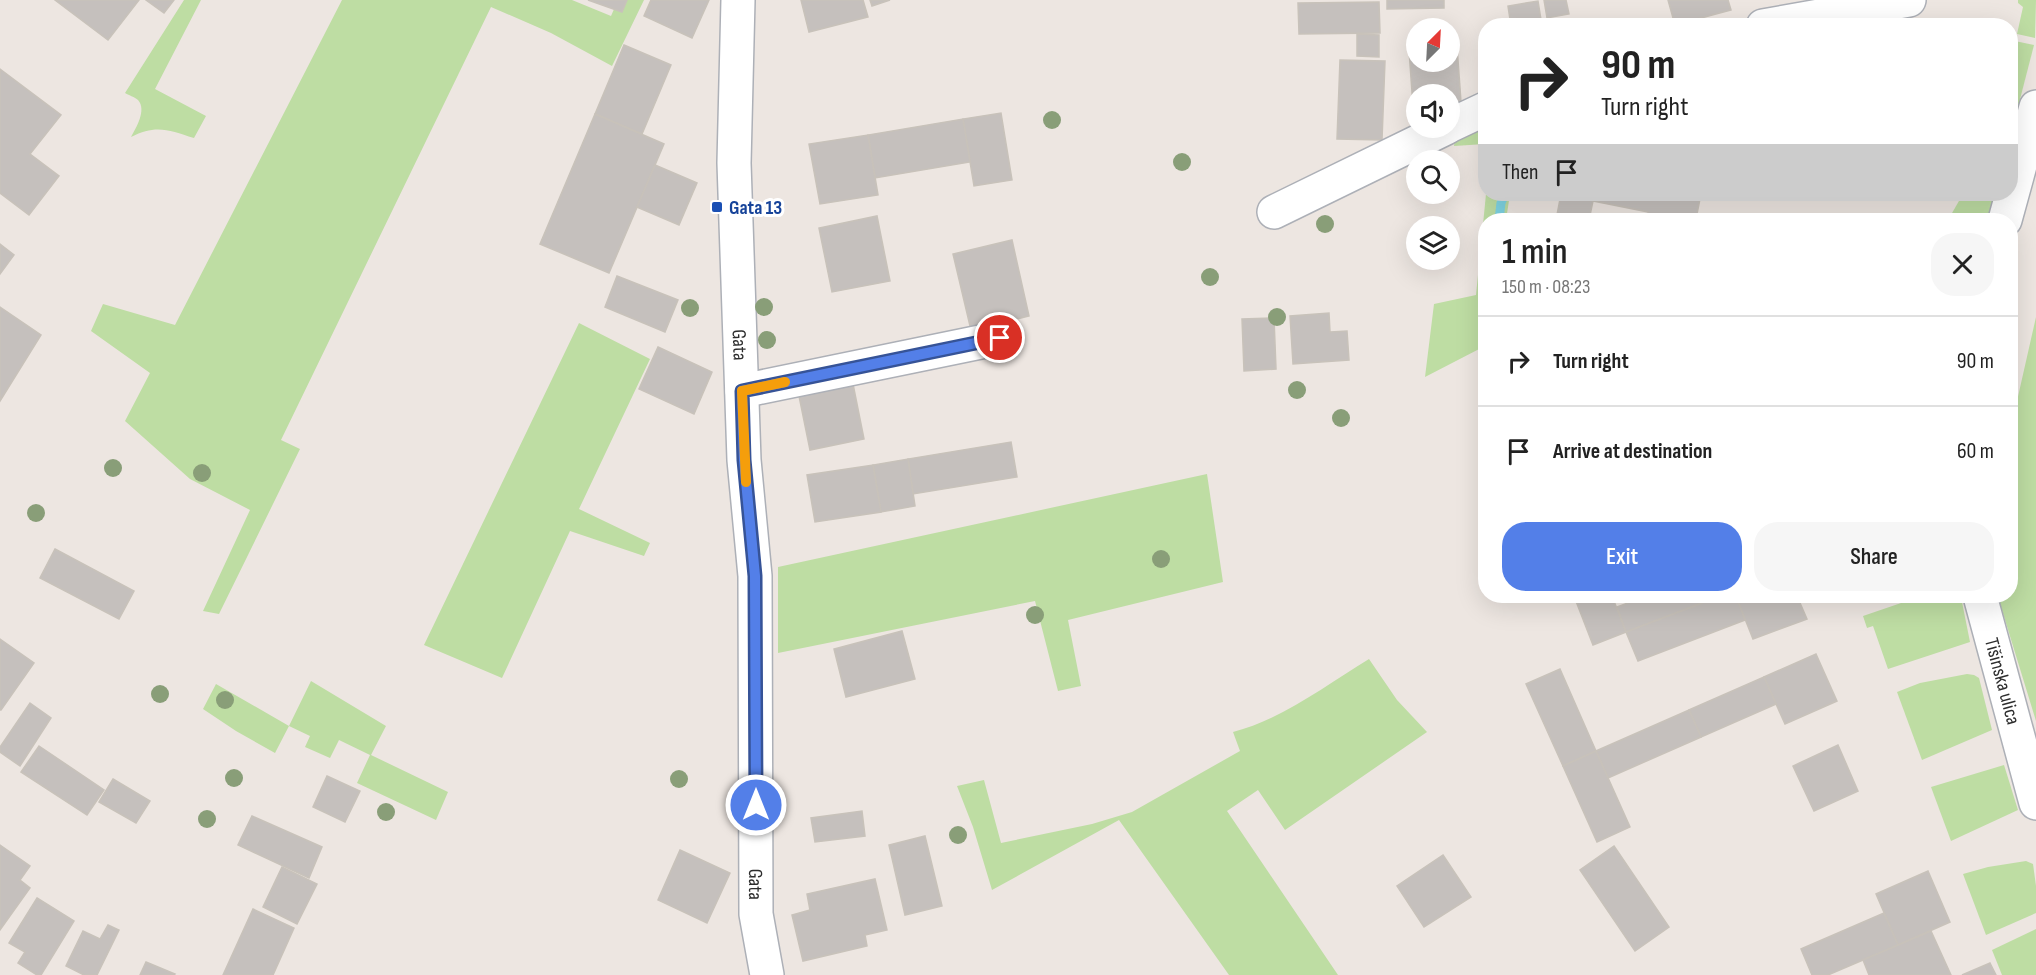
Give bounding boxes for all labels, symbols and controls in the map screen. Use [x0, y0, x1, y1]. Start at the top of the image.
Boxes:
north arrow [1406, 18, 1460, 72]
map controls [1406, 18, 1460, 270]
text: 90 m [1601, 40, 1675, 91]
icon: right [1502, 42, 1580, 120]
button: sound [1406, 84, 1460, 138]
text: Turn right [1601, 91, 1688, 123]
button: search [1406, 150, 1460, 204]
icon: arrive [1550, 156, 1583, 189]
text: Then [1502, 159, 1538, 186]
place label: Gata 13 [729, 196, 782, 220]
marker: Gata 13 [710, 200, 724, 214]
button: layers [1406, 216, 1460, 270]
text: 1 min [1502, 231, 1567, 274]
button: close [1931, 233, 1994, 296]
text: 150 m · 08:23 [1502, 275, 1590, 299]
pin [974, 312, 1025, 363]
icon: arrive [983, 321, 1016, 354]
street label: Gata [727, 329, 752, 361]
icon: right [1502, 345, 1535, 378]
text: Turn right [1553, 348, 1629, 375]
text: 90 m [1957, 348, 1994, 375]
icon: arrive [1502, 435, 1535, 468]
text: Arrive at destination [1553, 438, 1712, 465]
text: 60 m [1957, 438, 1994, 465]
button: Exit [1502, 522, 1742, 591]
button: Share [1754, 522, 1994, 591]
street label: Tišinska ulica [1979, 635, 2025, 727]
position arrow [724, 773, 788, 837]
street label: Gata [743, 869, 767, 900]

